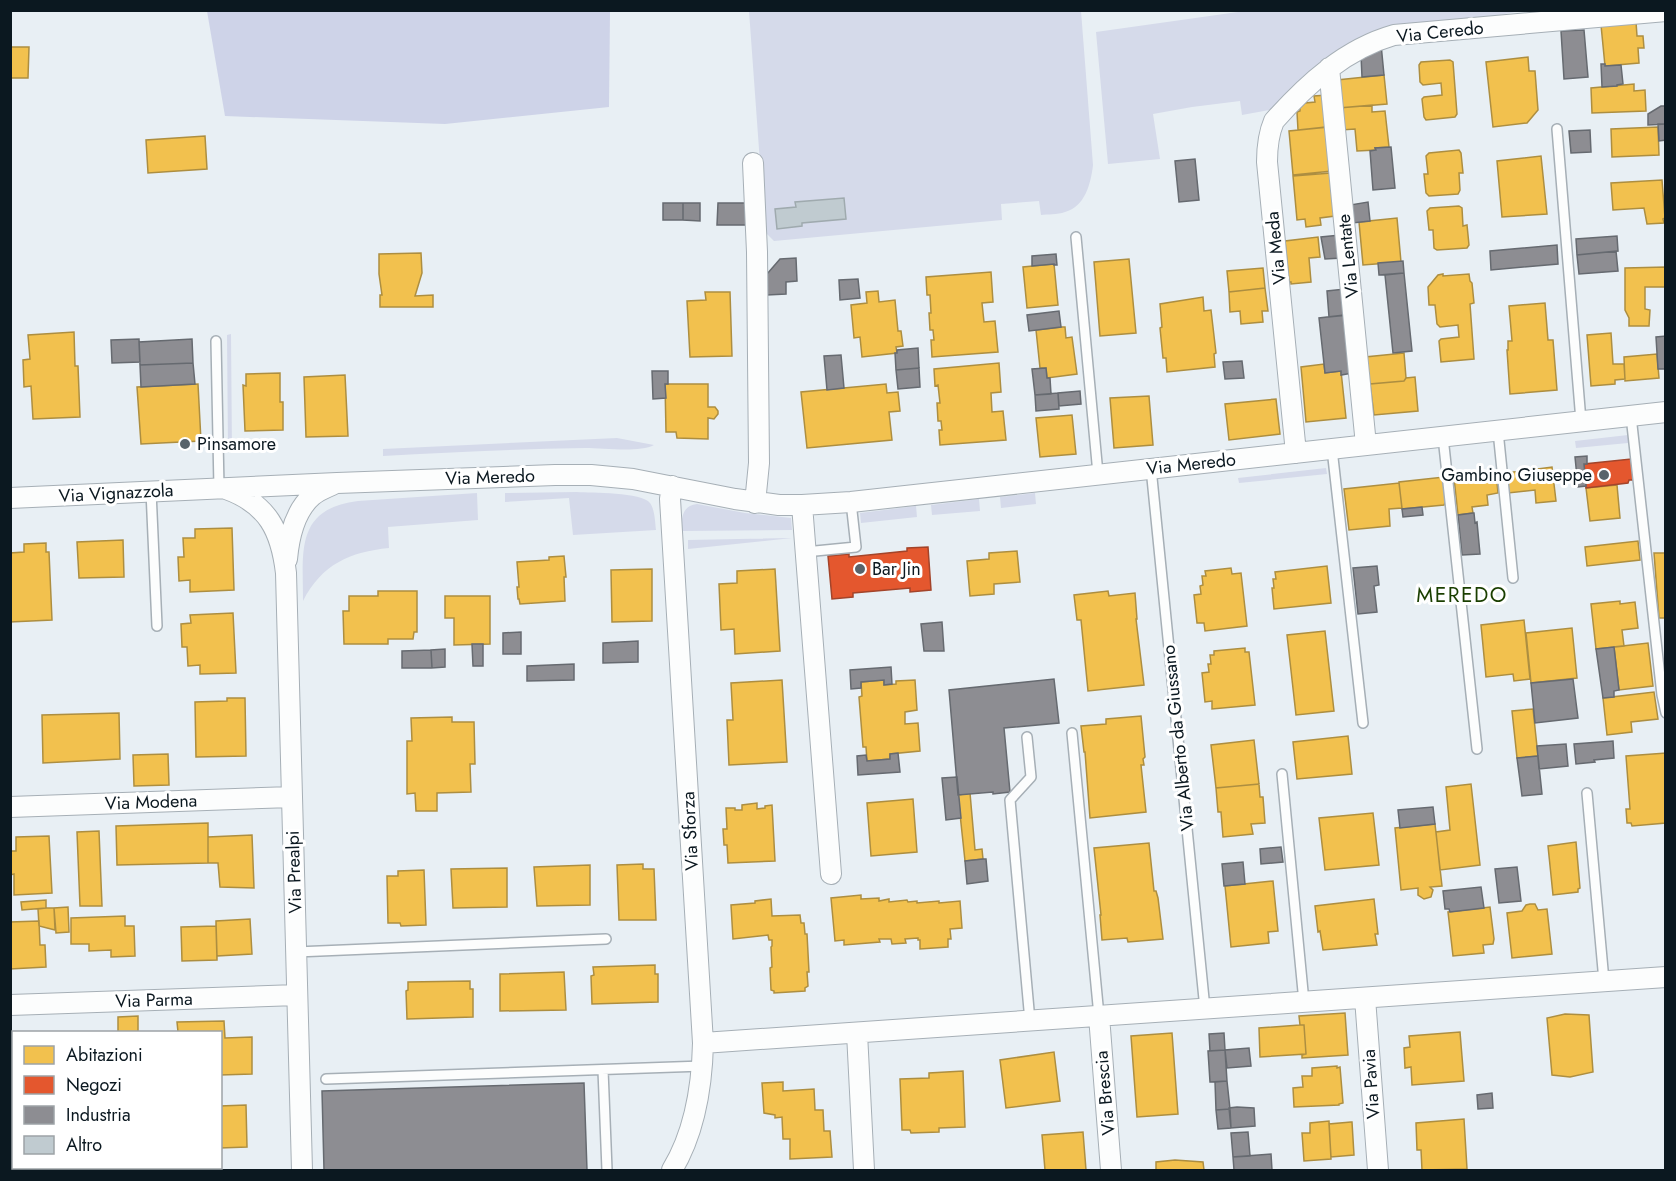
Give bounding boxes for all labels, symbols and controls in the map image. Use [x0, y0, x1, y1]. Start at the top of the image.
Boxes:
street label: Via Ceredo [1395, 14, 1485, 50]
street label: Via Meda [1259, 210, 1293, 286]
street label: Via Lentate [1331, 213, 1365, 299]
place label: Pinsamore [197, 431, 276, 457]
marker: Pinsamore [178, 437, 192, 451]
street label: Via Meredo [1145, 446, 1237, 482]
street label: Via Meredo [445, 462, 535, 492]
place label: Gambino Giuseppe [1441, 462, 1592, 488]
marker: Gambino Giuseppe [1597, 468, 1611, 482]
street label: Via Vignazzola [58, 477, 174, 509]
place label: Bar Jin [872, 556, 921, 582]
marker: Bar Jin [853, 562, 867, 576]
district label: MEREDO [1416, 580, 1508, 610]
street label: Via Alberto da Giussano [1155, 644, 1201, 832]
street label: Via Modena [104, 787, 198, 817]
street label: Via Sforza [675, 791, 705, 871]
street label: Via Prealpi [280, 830, 308, 914]
street label: Via Parma [115, 986, 193, 1014]
legend [12, 1031, 222, 1169]
text: Abitazioni [66, 1042, 143, 1068]
street label: Via Pavia [1356, 1048, 1386, 1120]
street label: Via Brescia [1088, 1050, 1122, 1136]
text: Negozi [66, 1072, 122, 1098]
text: Industria [66, 1102, 131, 1128]
text: Altro [66, 1132, 102, 1158]

